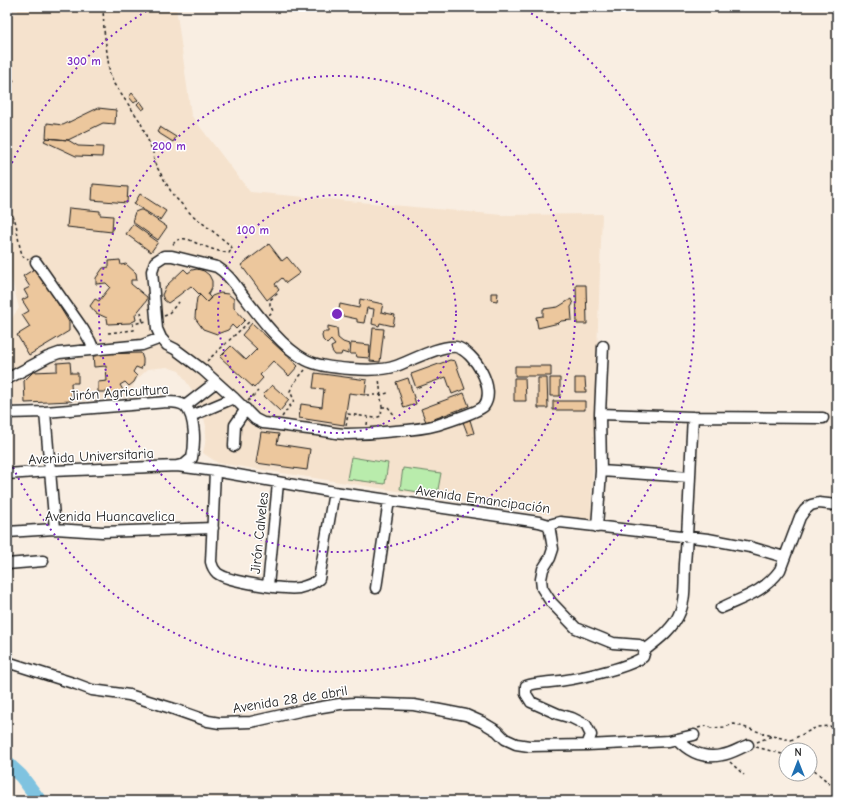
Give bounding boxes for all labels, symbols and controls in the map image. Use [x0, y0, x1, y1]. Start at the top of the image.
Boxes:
text: 300 m [67, 54, 101, 68]
text: 200 m [152, 139, 186, 153]
text: 100 m [237, 223, 269, 237]
centre of rings [330, 307, 344, 321]
street label: Jirón Agricultura [69, 381, 169, 404]
street label: Avenida Universitaria [28, 445, 154, 468]
street label: Avenida Emancipación [415, 482, 551, 517]
street label: Jirón Calveles [247, 491, 272, 575]
street label: Avenida Huancavelica [45, 508, 175, 525]
street label: Avenida 28 de abril [232, 682, 349, 717]
north arrow [778, 742, 818, 782]
text: N [794, 746, 802, 759]

